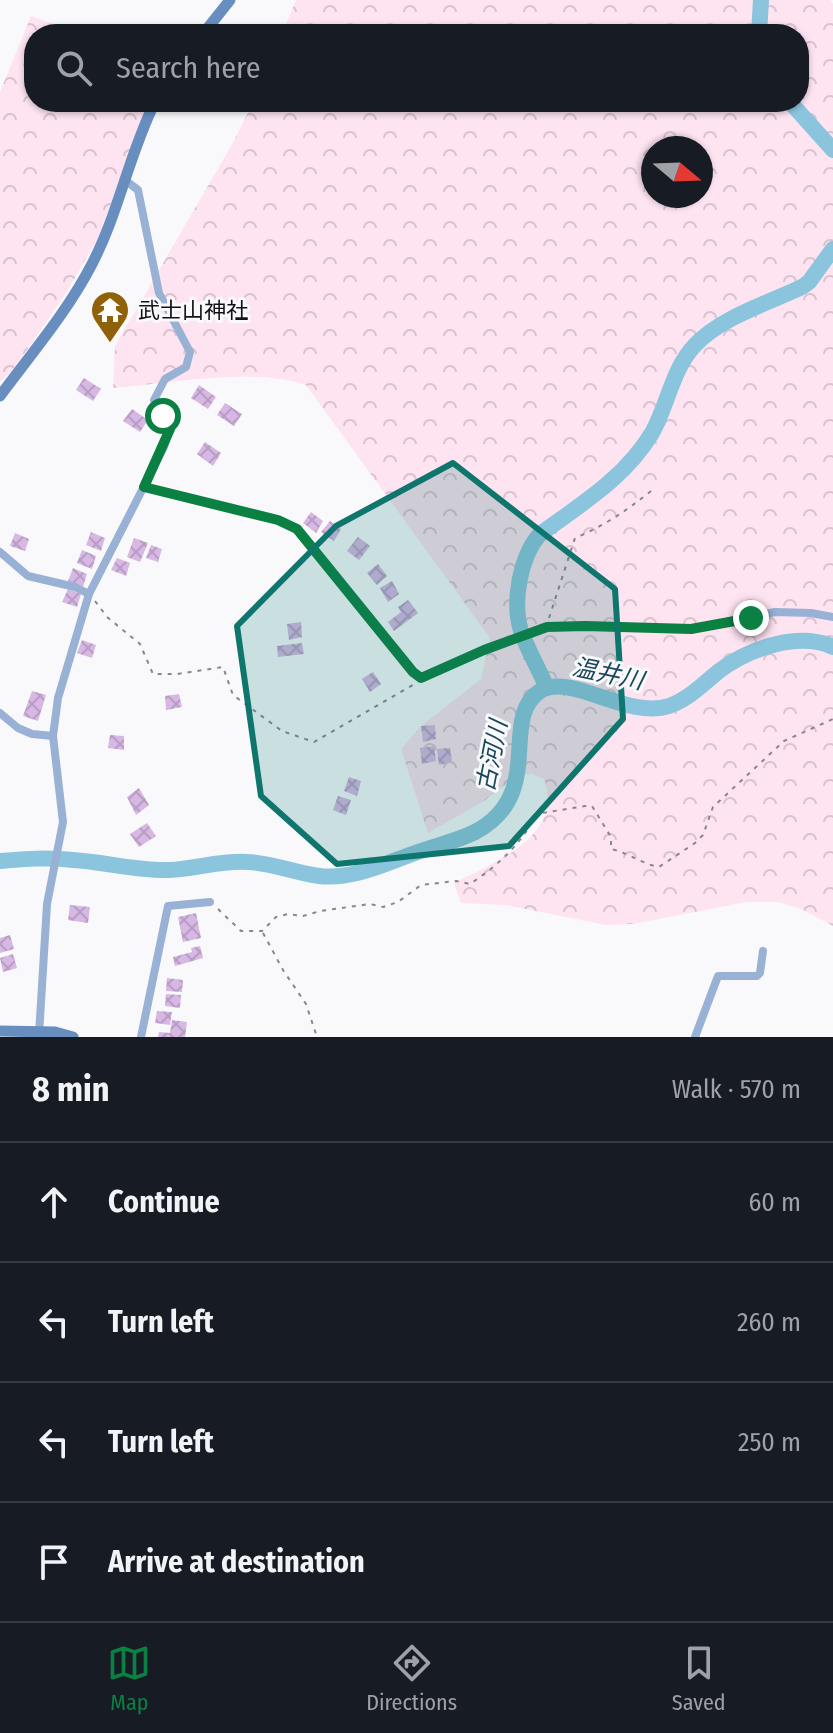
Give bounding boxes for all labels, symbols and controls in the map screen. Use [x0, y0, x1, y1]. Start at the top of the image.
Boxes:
search box [24, 24, 809, 112]
icon: search [52, 46, 96, 90]
text: Search here [116, 50, 261, 86]
north arrow [641, 136, 713, 208]
temple icon: 武士山神社 [89, 289, 131, 344]
place label: 武士山神社 [138, 297, 248, 324]
route start [145, 398, 181, 434]
route end [733, 600, 769, 636]
water label: 温井川 [570, 653, 649, 696]
water label: 古河川 [471, 715, 513, 794]
text: 8 min [32, 1069, 110, 1110]
text: Walk · 570 m [672, 1074, 801, 1105]
icon: ahead [32, 1180, 76, 1224]
text: Continue [108, 1184, 220, 1220]
text: 60 m [748, 1187, 801, 1218]
icon: left [32, 1300, 76, 1344]
text: Turn left [108, 1304, 214, 1340]
text: 260 m [737, 1307, 801, 1338]
icon: left [32, 1420, 76, 1464]
text: Turn left [108, 1424, 214, 1460]
text: 250 m [738, 1427, 801, 1458]
icon: arrive [32, 1540, 76, 1584]
text: Arrive at destination [108, 1544, 365, 1580]
tab: Map [107, 1641, 151, 1716]
tab: Directions [366, 1641, 457, 1716]
tab: Saved [672, 1641, 726, 1716]

